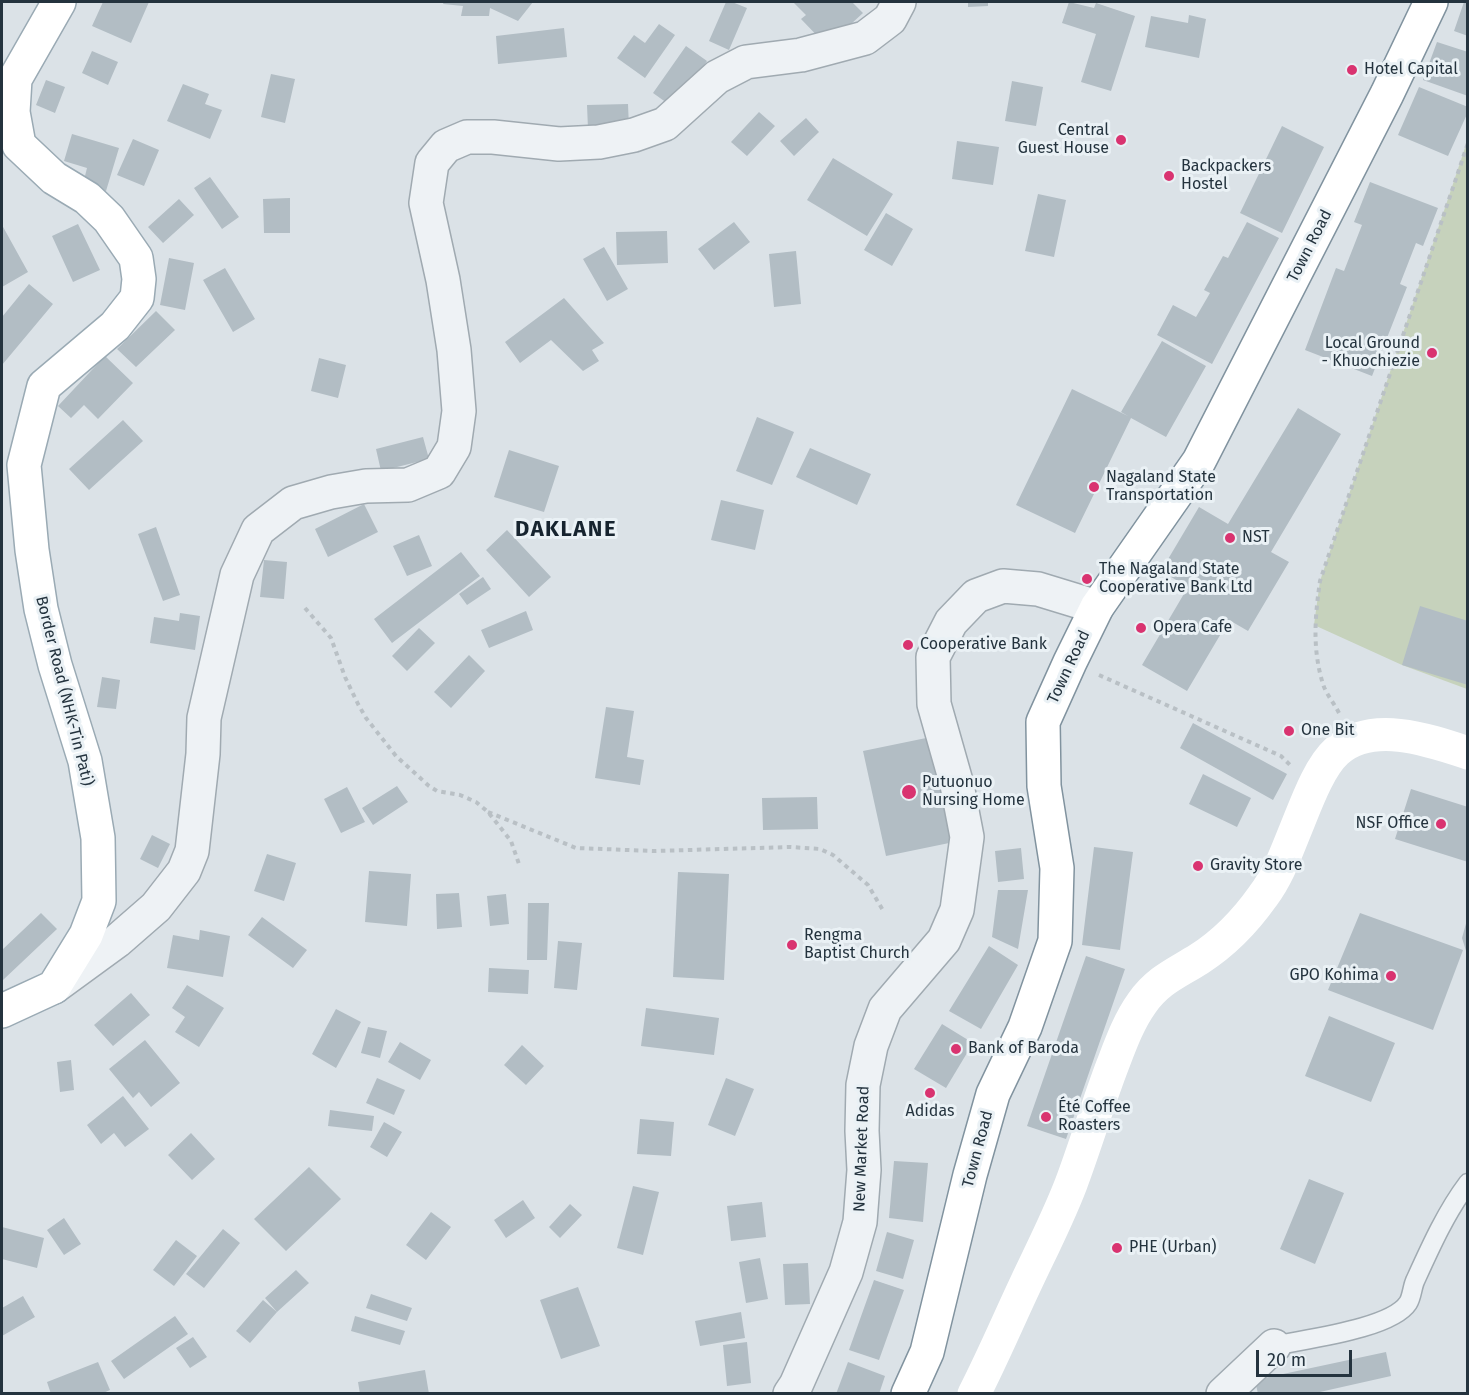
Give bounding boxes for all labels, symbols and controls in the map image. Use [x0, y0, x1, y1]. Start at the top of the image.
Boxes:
place label: Hotel Capital [1364, 60, 1458, 80]
marker: Hotel Capital [1345, 63, 1359, 77]
place label: Central Guest House [1018, 121, 1109, 159]
marker: Central Guest House [1114, 133, 1128, 147]
place label: Backpackers Hostel [1181, 157, 1271, 195]
marker: Backpackers Hostel [1162, 169, 1176, 183]
street label: Town Road [1284, 207, 1336, 285]
place label: Local Ground - Khuochiezie [1321, 334, 1420, 372]
marker: Local Ground - Khuochiezie [1425, 346, 1439, 360]
place label: Nagaland State Transportation [1106, 468, 1216, 506]
marker: Nagaland State Transportation [1087, 480, 1101, 494]
district label: DAKLANE [515, 517, 617, 543]
place label: NST [1242, 528, 1270, 548]
marker: NST [1223, 531, 1237, 545]
place label: The Nagaland State Cooperative Bank Ltd [1099, 560, 1253, 598]
marker: The Nagaland State Cooperative Bank Ltd [1080, 572, 1094, 586]
street label: Border Road (NHK-Tin Pati) [31, 594, 97, 788]
place label: Opera Cafe [1153, 618, 1232, 638]
marker: Opera Cafe [1134, 621, 1148, 635]
street label: Town Road [1044, 627, 1094, 707]
place label: Cooperative Bank [920, 635, 1047, 655]
marker: Cooperative Bank [901, 638, 915, 652]
place label: One Bit [1301, 721, 1354, 741]
marker: One Bit [1282, 724, 1296, 738]
place label: Putuonuo Nursing Home [922, 773, 1025, 811]
marker: Putuonuo Nursing Home [900, 783, 918, 801]
place label: NSF Office [1356, 814, 1429, 834]
marker: NSF Office [1434, 817, 1448, 831]
place label: Gravity Store [1210, 856, 1302, 876]
marker: Gravity Store [1191, 859, 1205, 873]
place label: Rengma Baptist Church [804, 926, 910, 964]
marker: Rengma Baptist Church [785, 938, 799, 952]
place label: GPO Kohima [1289, 966, 1379, 986]
marker: GPO Kohima [1384, 969, 1398, 983]
place label: Bank of Baroda [968, 1039, 1079, 1059]
marker: Bank of Baroda [949, 1042, 963, 1056]
street label: New Market Road [850, 1086, 874, 1212]
marker: Adidas [923, 1086, 937, 1100]
place label: Été Coffee Roasters [1058, 1098, 1131, 1136]
place label: Adidas [906, 1102, 954, 1122]
street label: Town Road [959, 1108, 997, 1190]
marker: Été Coffee Roasters [1039, 1110, 1053, 1124]
place label: PHE (Urban) [1129, 1238, 1217, 1258]
marker: PHE (Urban) [1110, 1241, 1124, 1255]
scale bar [1259, 1338, 1355, 1376]
text: 20 m [1267, 1349, 1306, 1371]

